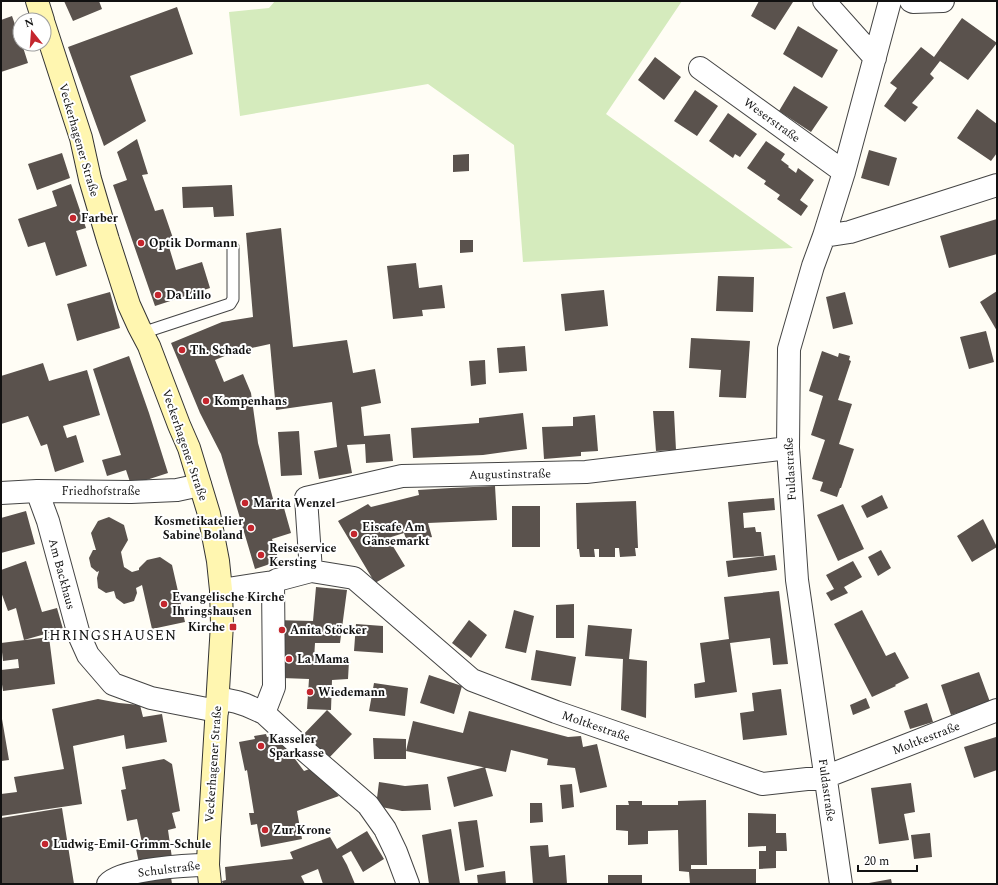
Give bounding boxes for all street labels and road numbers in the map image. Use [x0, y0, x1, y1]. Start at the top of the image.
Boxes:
street label: Veckerhagener Straße [53, 81, 104, 199]
street label: Weserstraße [739, 93, 804, 148]
street label: Veckerhagener Straße [156, 387, 213, 504]
street label: Fuldastraße [779, 437, 802, 501]
street label: Augustinstraße [469, 464, 551, 485]
street label: Friedhofstraße [62, 482, 141, 501]
street label: Am Backhaus [43, 536, 80, 612]
street label: Veckerhagener Straße [200, 705, 227, 823]
street label: Moltkestraße [559, 706, 633, 747]
street label: Moltkestraße [890, 717, 963, 760]
street label: Fuldastraße [813, 757, 840, 823]
street label: Schulstraße [137, 856, 202, 883]

